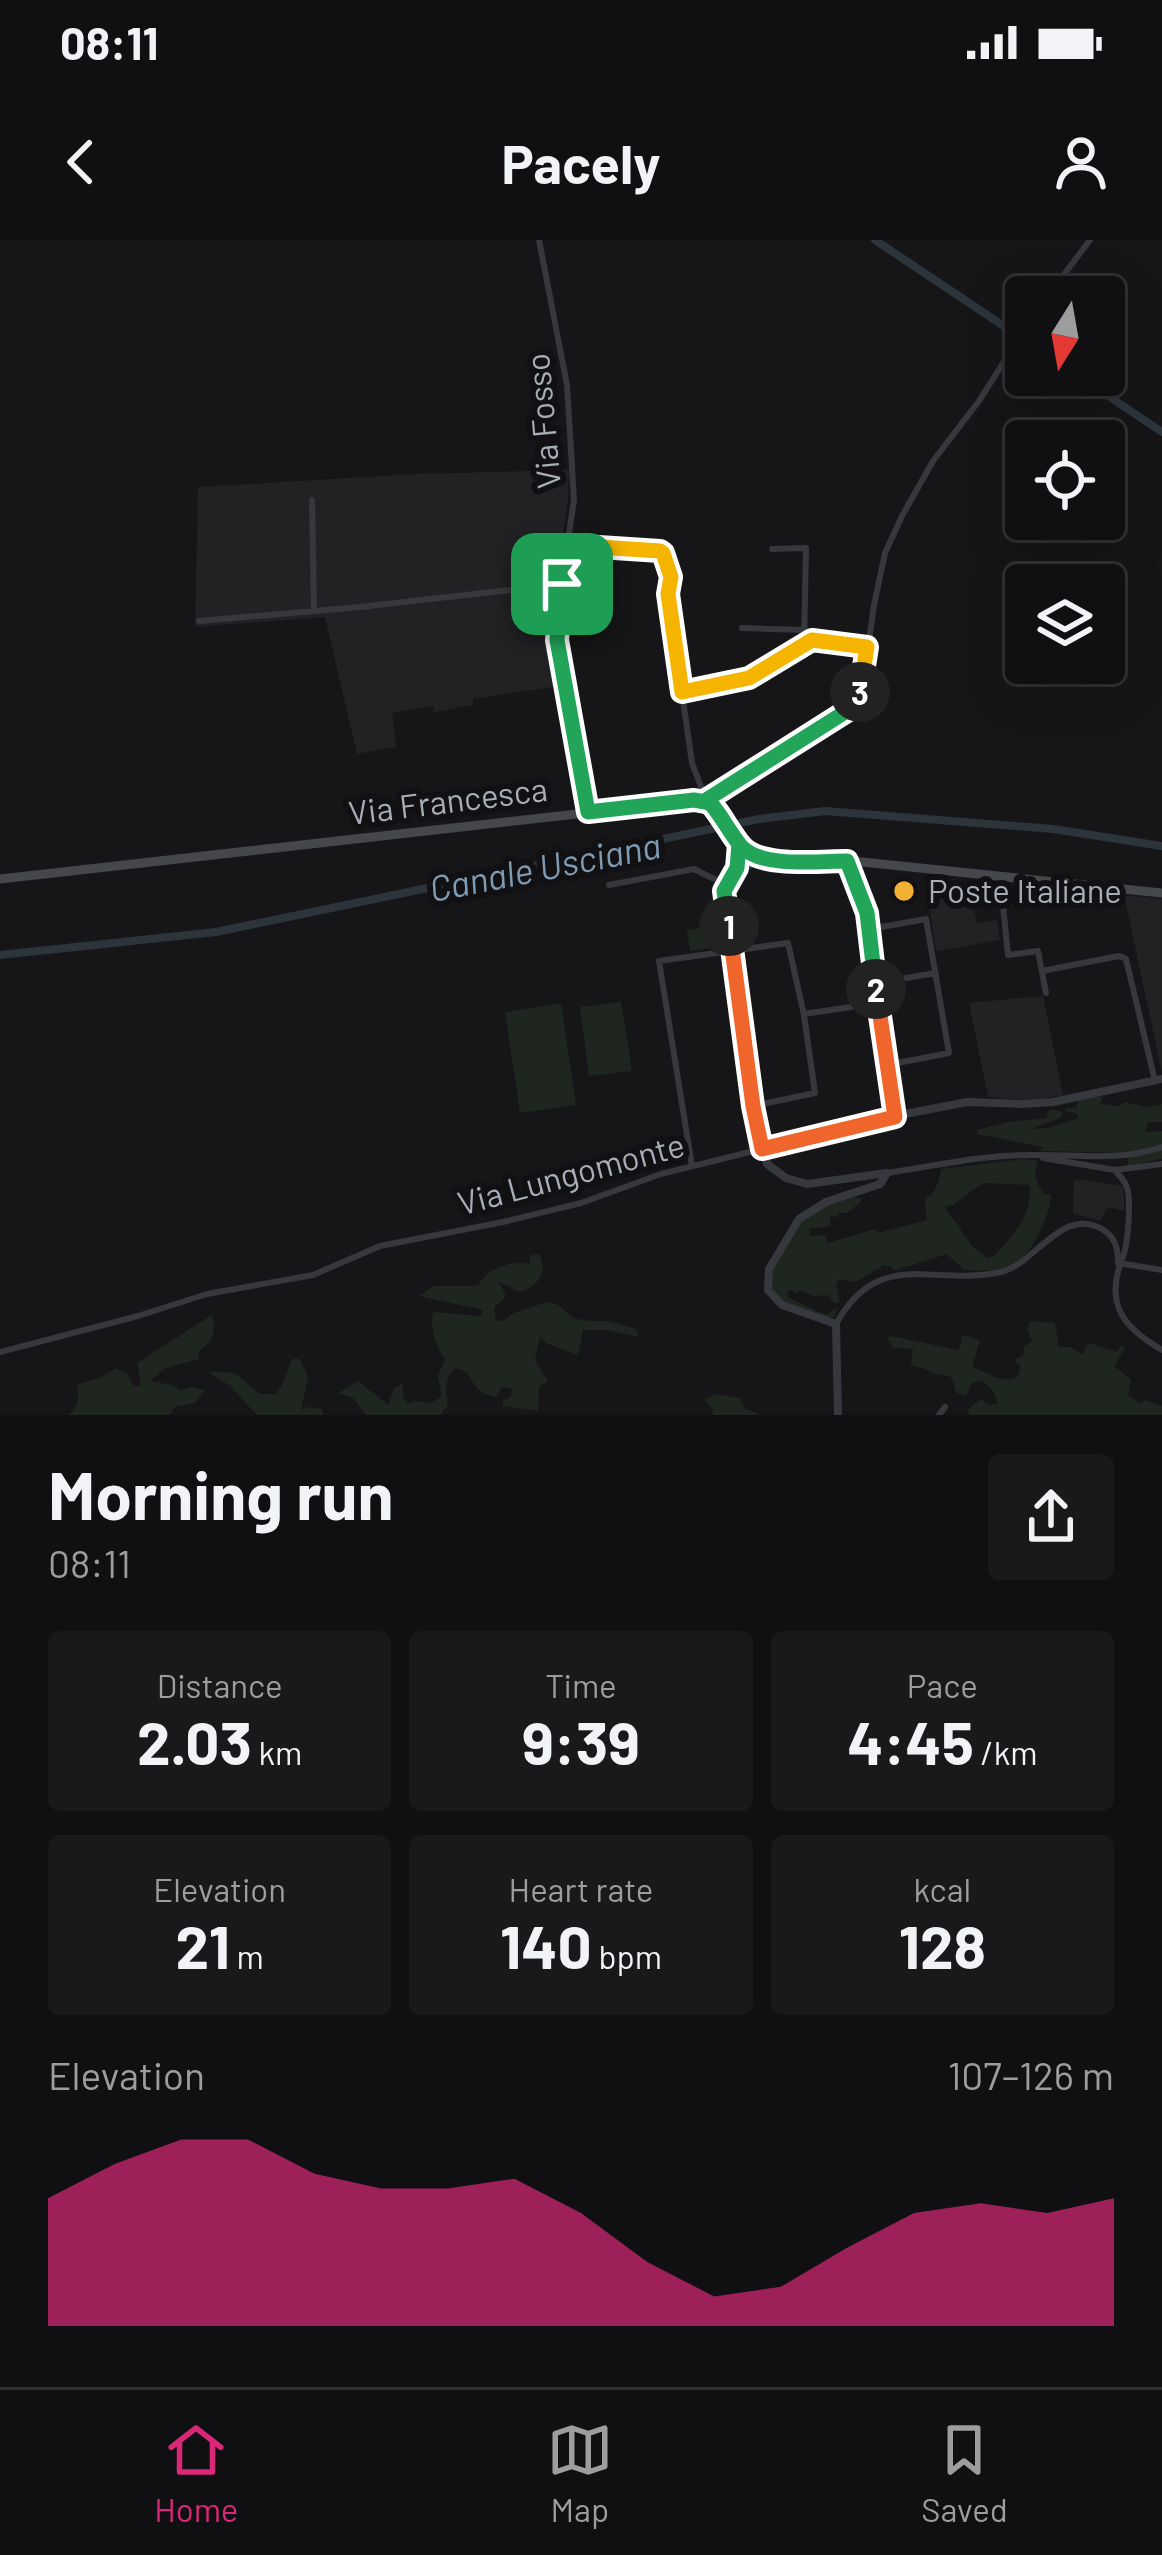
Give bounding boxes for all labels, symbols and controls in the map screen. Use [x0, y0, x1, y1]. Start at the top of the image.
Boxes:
text: 08:11 [60, 15, 159, 69]
icon: back [48, 129, 114, 195]
icon: person [1048, 129, 1114, 195]
text: Pacely [502, 130, 660, 195]
north arrow [1005, 276, 1125, 396]
map controls [1005, 276, 1125, 684]
street label: Via Fosso [516, 352, 568, 491]
button: locate [1005, 420, 1125, 540]
pin [511, 533, 613, 635]
icon: arrive [529, 551, 595, 617]
button: layers [1005, 564, 1125, 684]
pin: 3 [830, 662, 890, 722]
text: 3 [851, 672, 869, 712]
street label: Via Francesca [346, 768, 550, 832]
water label: Canale Usciana [425, 822, 664, 909]
place label: Poste Italiane [928, 870, 1122, 910]
marker: Poste Italiane [891, 878, 917, 904]
pin: 1 [699, 896, 759, 956]
text: 1 [723, 906, 735, 946]
pin: 2 [846, 959, 906, 1019]
text: 2 [867, 969, 885, 1009]
street label: Via Lungomonte [453, 1124, 689, 1223]
text: Morning run [48, 1454, 394, 1533]
button: share [988, 1454, 1114, 1580]
text: 08:11 [48, 1539, 131, 1586]
text: Distance [157, 1665, 283, 1705]
text: Time [545, 1665, 617, 1705]
text: Pace [907, 1665, 978, 1705]
text: 2.03 [137, 1705, 252, 1777]
text: 9:39 [522, 1705, 640, 1777]
text: 4:45 [847, 1705, 974, 1777]
text: km [252, 1732, 302, 1772]
text: /km [974, 1732, 1038, 1772]
text: Elevation [153, 1869, 286, 1909]
text: Heart rate [509, 1869, 653, 1909]
text: kcal [914, 1869, 971, 1909]
text: 21 [175, 1909, 230, 1981]
text: 140 [500, 1909, 592, 1981]
text: 128 [899, 1909, 986, 1981]
text: m [230, 1936, 264, 1976]
text: bpm [592, 1936, 662, 1976]
text: Elevation [48, 2051, 205, 2098]
text: 107–126 m [948, 2051, 1114, 2098]
tab: Home [154, 2417, 238, 2529]
tab: Map [547, 2417, 613, 2529]
tab: Saved [921, 2417, 1008, 2529]

